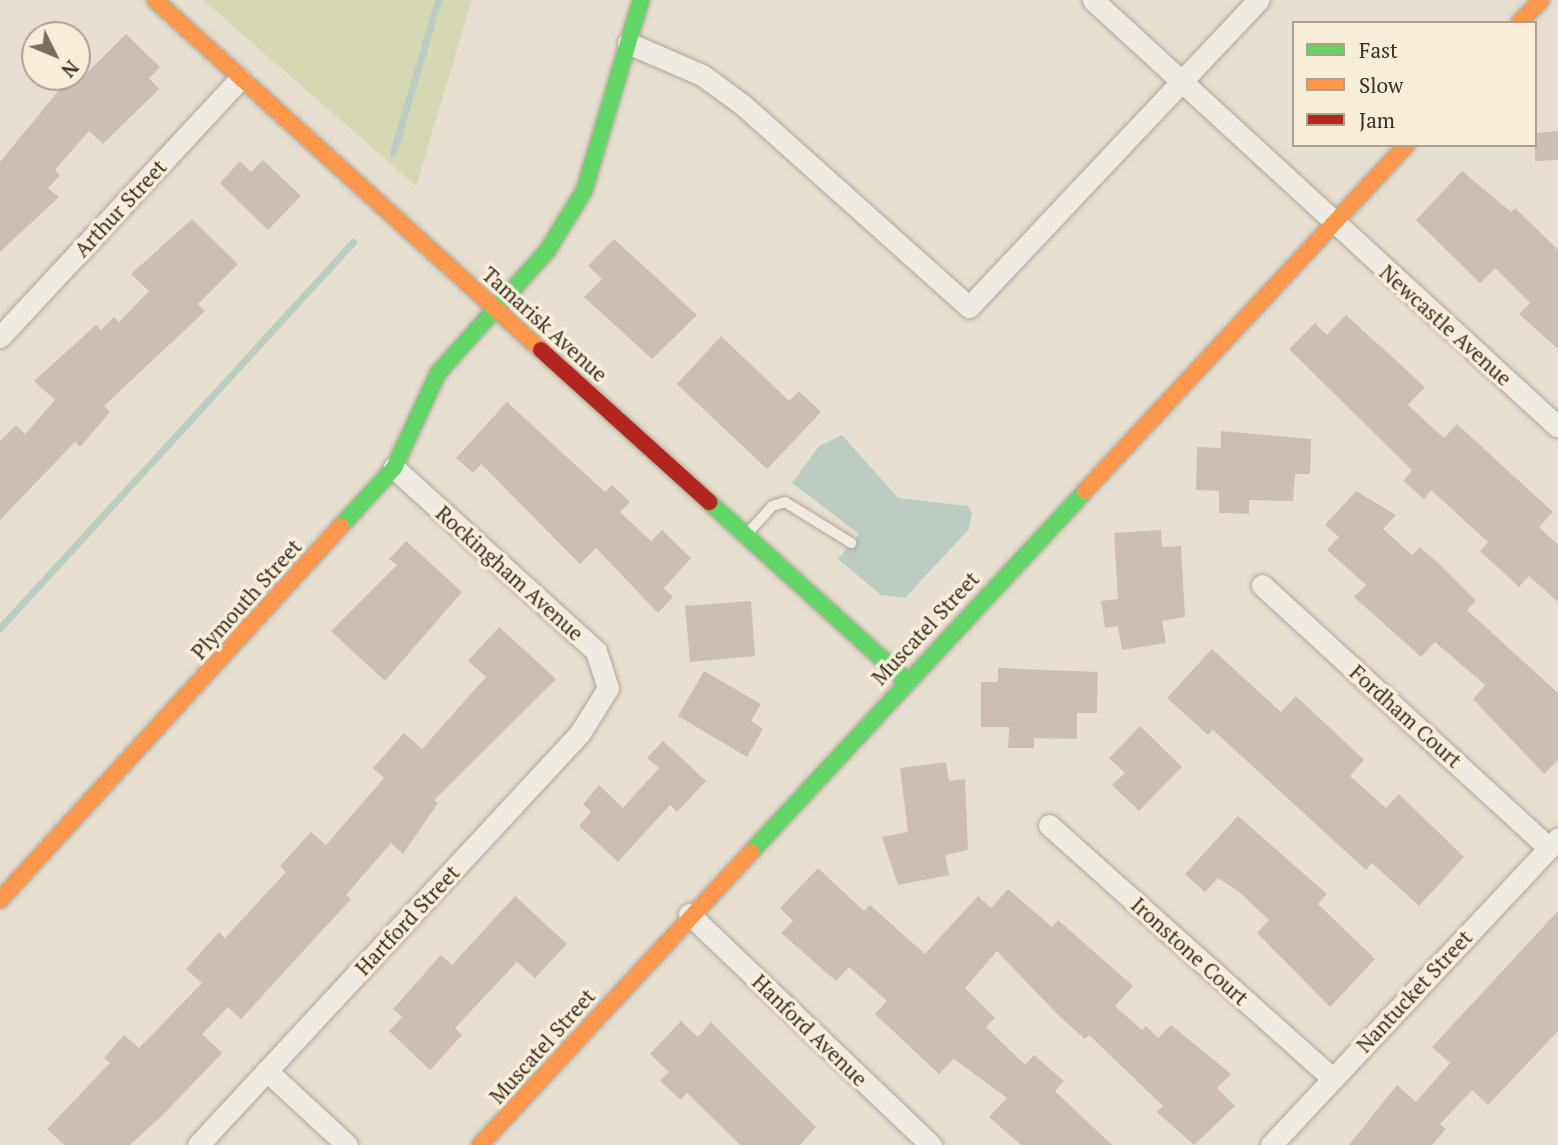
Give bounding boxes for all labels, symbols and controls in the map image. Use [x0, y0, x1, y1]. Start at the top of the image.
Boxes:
north arrow [21, 21, 91, 91]
legend [1292, 21, 1537, 147]
text: Fast [1359, 36, 1398, 64]
text: N [56, 56, 84, 83]
text: Slow [1359, 71, 1403, 99]
text: Jam [1359, 106, 1395, 134]
street label: Arthur Street [69, 154, 171, 262]
street label: Newcastle Avenue [1375, 259, 1517, 391]
street label: Tamarisk Avenue [477, 261, 613, 387]
street label: Rockingham Avenue [431, 500, 589, 646]
street label: Plymouth Street [186, 534, 306, 664]
street label: Muscatel Street [866, 566, 984, 690]
street label: Fordham Court [1345, 659, 1467, 773]
street label: Hartford Street [350, 860, 464, 980]
street label: Ironstone Court [1126, 892, 1254, 1010]
street label: Nantucket Street [1351, 925, 1477, 1057]
street label: Hanford Avenue [747, 969, 873, 1091]
street label: Muscatel Street [484, 983, 600, 1109]

